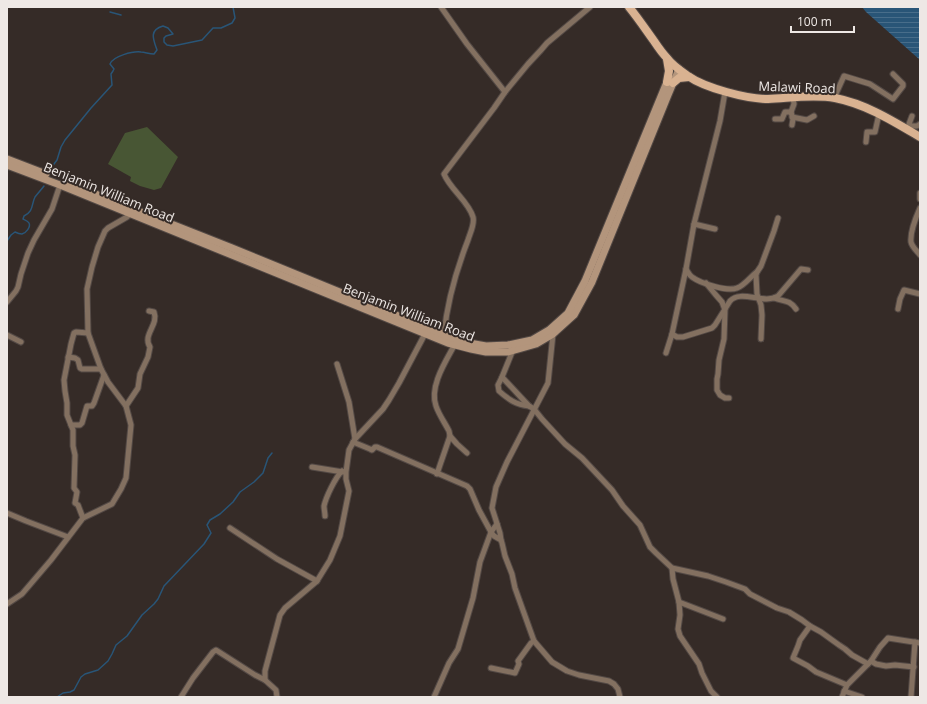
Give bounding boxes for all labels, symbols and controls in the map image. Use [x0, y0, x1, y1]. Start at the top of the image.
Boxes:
scale bar [791, 8, 854, 34]
text: 100 m [797, 13, 832, 30]
street label: Malawi Road [758, 77, 836, 97]
street label: Benjamin William Road [41, 158, 177, 226]
street label: Benjamin William Road [341, 279, 477, 345]

